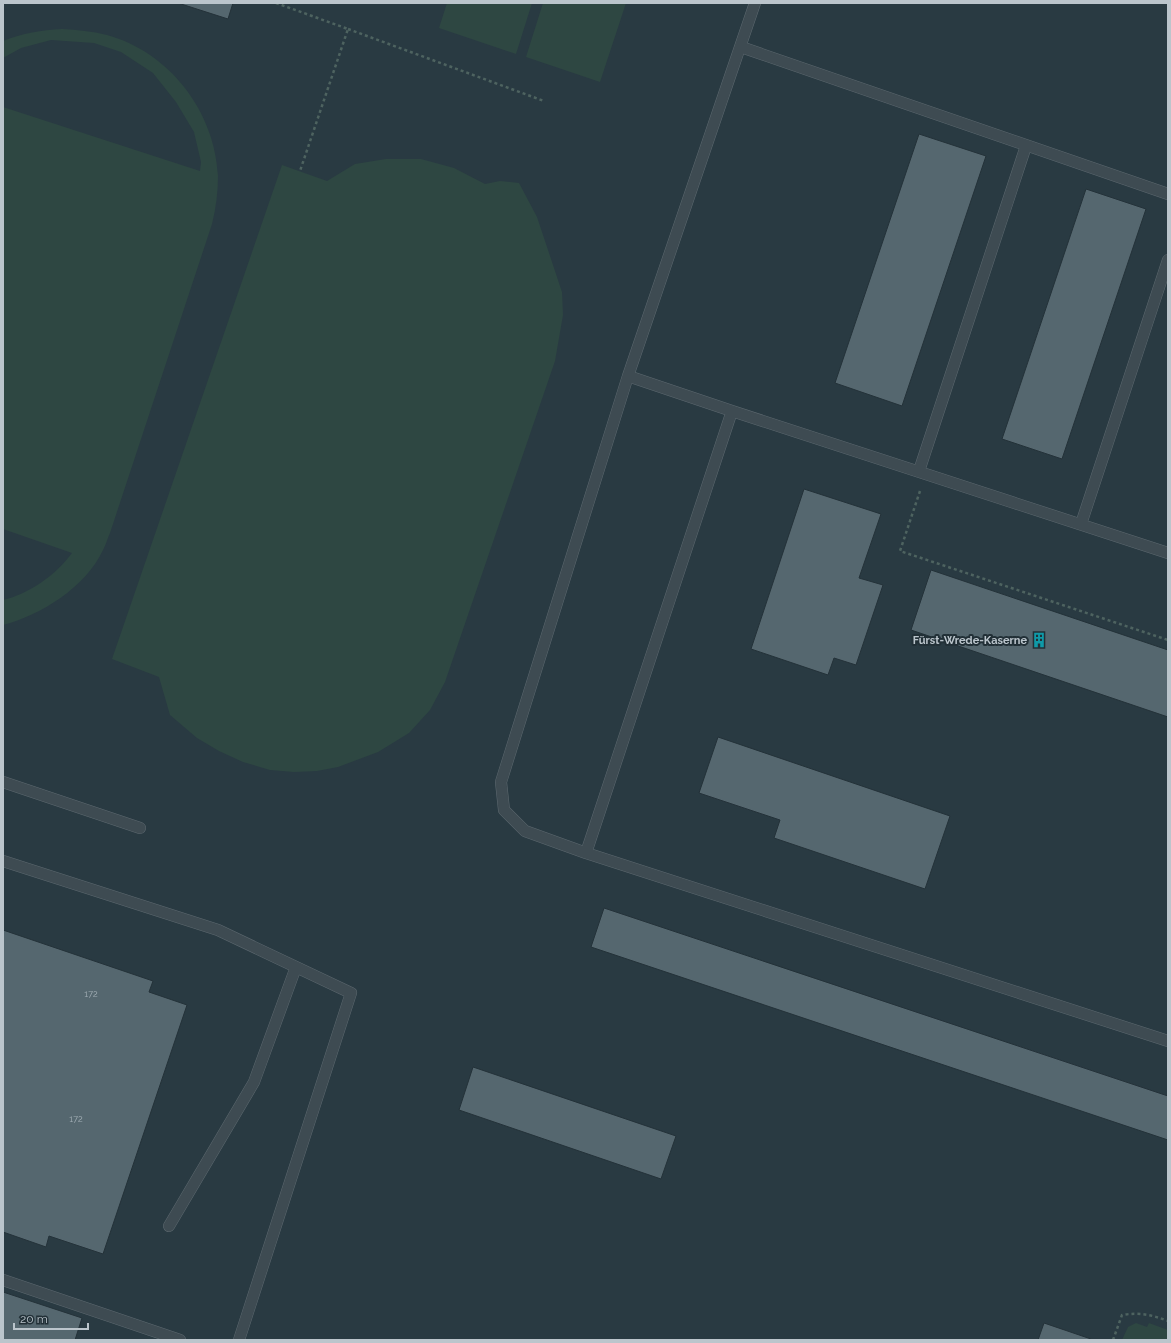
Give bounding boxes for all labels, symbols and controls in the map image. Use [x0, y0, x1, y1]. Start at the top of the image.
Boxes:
building icon: Fürst-Wrede-Kaserne [1030, 631, 1048, 649]
place label: Fürst-Wrede-Kaserne [913, 634, 1027, 647]
house number: 172 [84, 989, 98, 999]
house number: 172 [69, 1114, 83, 1124]
scale bar [14, 1305, 88, 1331]
text: 20 m [20, 1312, 48, 1326]

